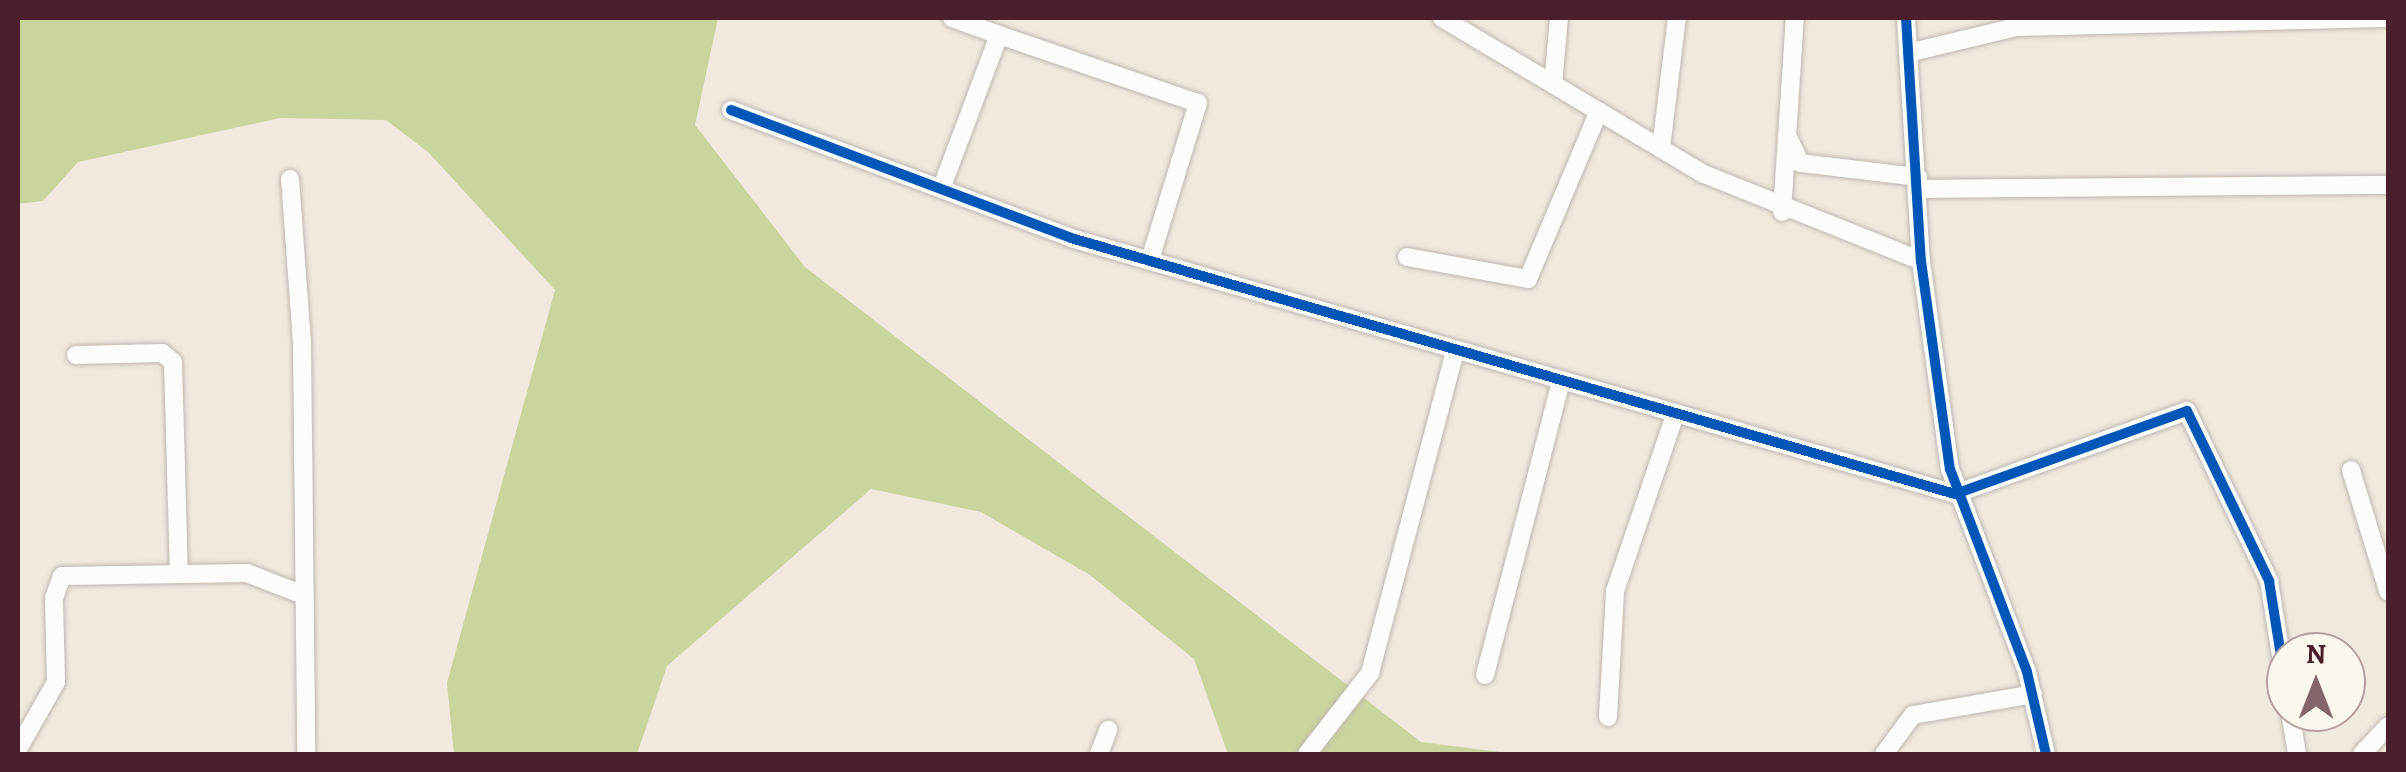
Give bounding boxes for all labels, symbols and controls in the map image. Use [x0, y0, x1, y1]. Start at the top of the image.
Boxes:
north arrow [2266, 632, 2366, 732]
text: N [2306, 635, 2326, 673]

